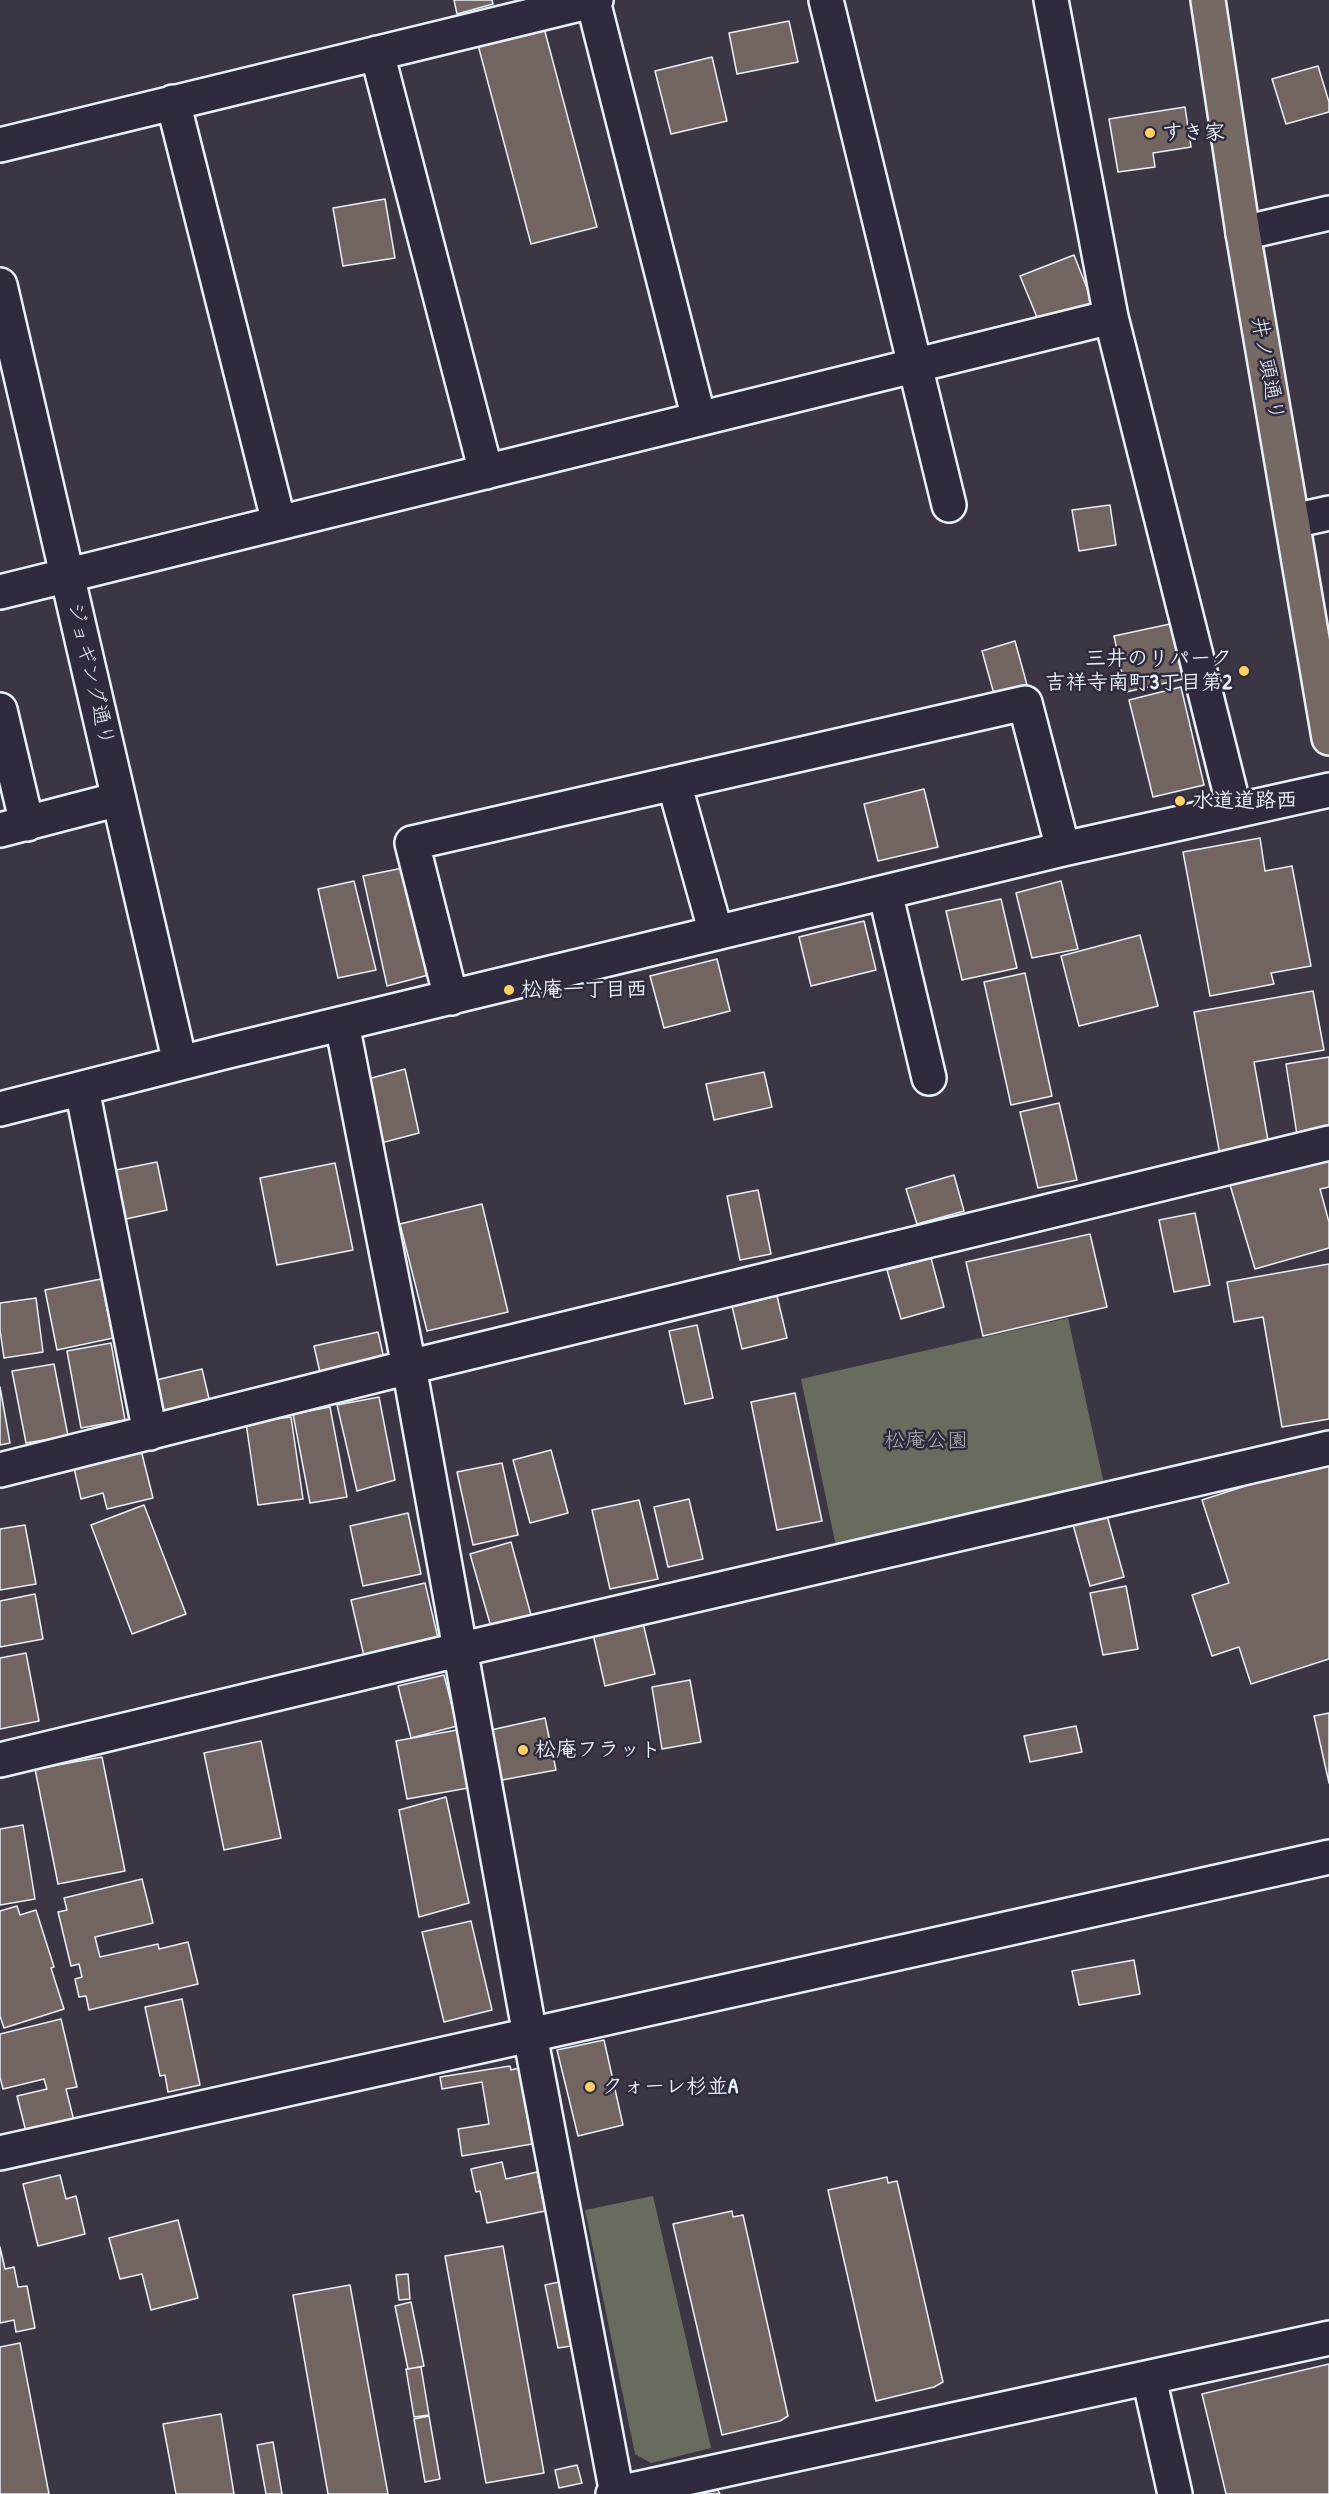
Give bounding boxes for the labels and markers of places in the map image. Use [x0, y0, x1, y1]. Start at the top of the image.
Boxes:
place label: すき家 [1162, 120, 1225, 146]
marker: すき家 [1143, 126, 1157, 140]
place label: 三井のリパーク 吉祥寺南町3丁目第2 [1045, 646, 1232, 696]
marker: 三井のリパーク 吉祥寺南町3丁目第2 [1237, 664, 1251, 678]
place label: 水道道路西 [1192, 788, 1297, 814]
marker: 水道道路西 [1173, 794, 1187, 808]
place label: 松庵一丁目西 [521, 977, 647, 1003]
marker: 松庵一丁目西 [502, 983, 516, 997]
place label: 松庵フラット [535, 1737, 661, 1763]
marker: 松庵フラット [516, 1743, 530, 1757]
place label: クォーレ杉並A [602, 2074, 738, 2100]
marker: クォーレ杉並A [583, 2080, 597, 2094]

